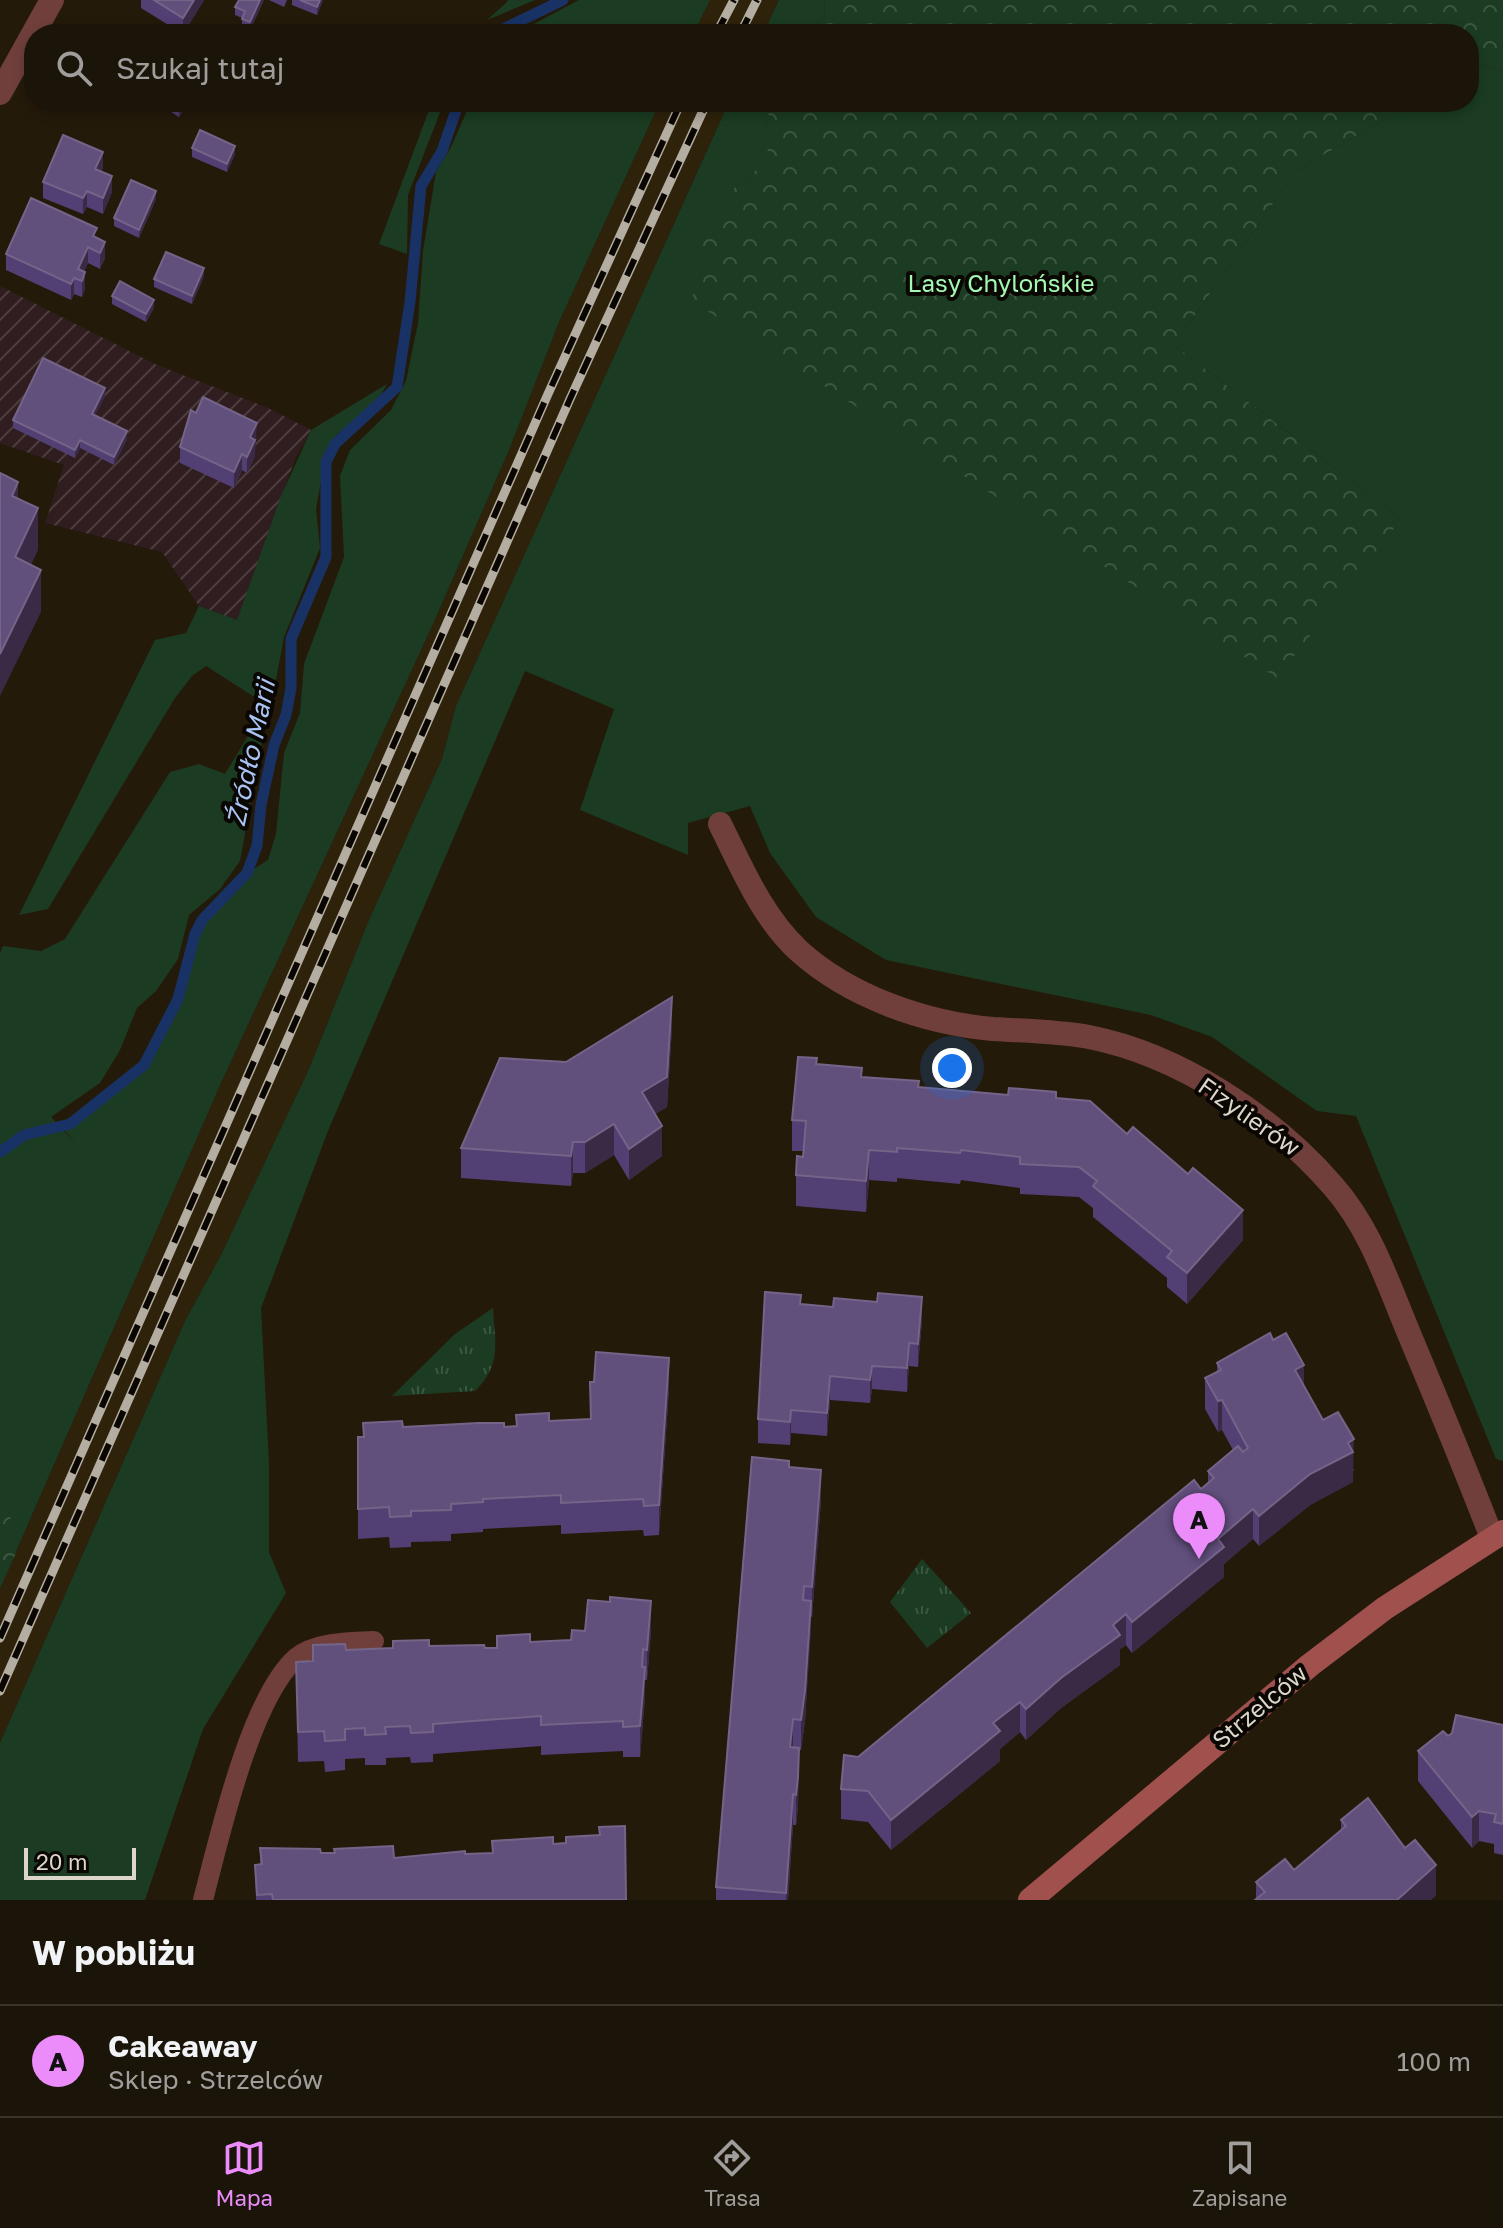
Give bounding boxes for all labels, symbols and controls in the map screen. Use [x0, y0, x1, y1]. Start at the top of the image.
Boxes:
search box [24, 24, 1479, 112]
icon: search [52, 46, 96, 90]
text: Szukaj tutaj [116, 50, 285, 86]
park label: Lasy Chylońskie [908, 268, 1094, 297]
water label: Źródło Marii [220, 674, 282, 829]
your location [932, 1048, 972, 1088]
street label: Fizylierów [1193, 1070, 1306, 1161]
pin: A [1173, 1493, 1225, 1559]
street label: Strzelców [1206, 1658, 1312, 1754]
scale bar [24, 1844, 136, 1880]
text: 20 m [36, 1848, 87, 1875]
text: W pobliżu [32, 1932, 195, 1972]
text: Cakeaway [108, 2028, 257, 2064]
text: A [49, 2046, 67, 2077]
text: 100 m [1397, 2046, 1471, 2077]
text: Sklep · Strzelców [108, 2064, 323, 2095]
tab: Mapa [216, 2136, 273, 2211]
tab: Trasa [704, 2136, 761, 2211]
tab: Zapisane [1192, 2136, 1287, 2211]

